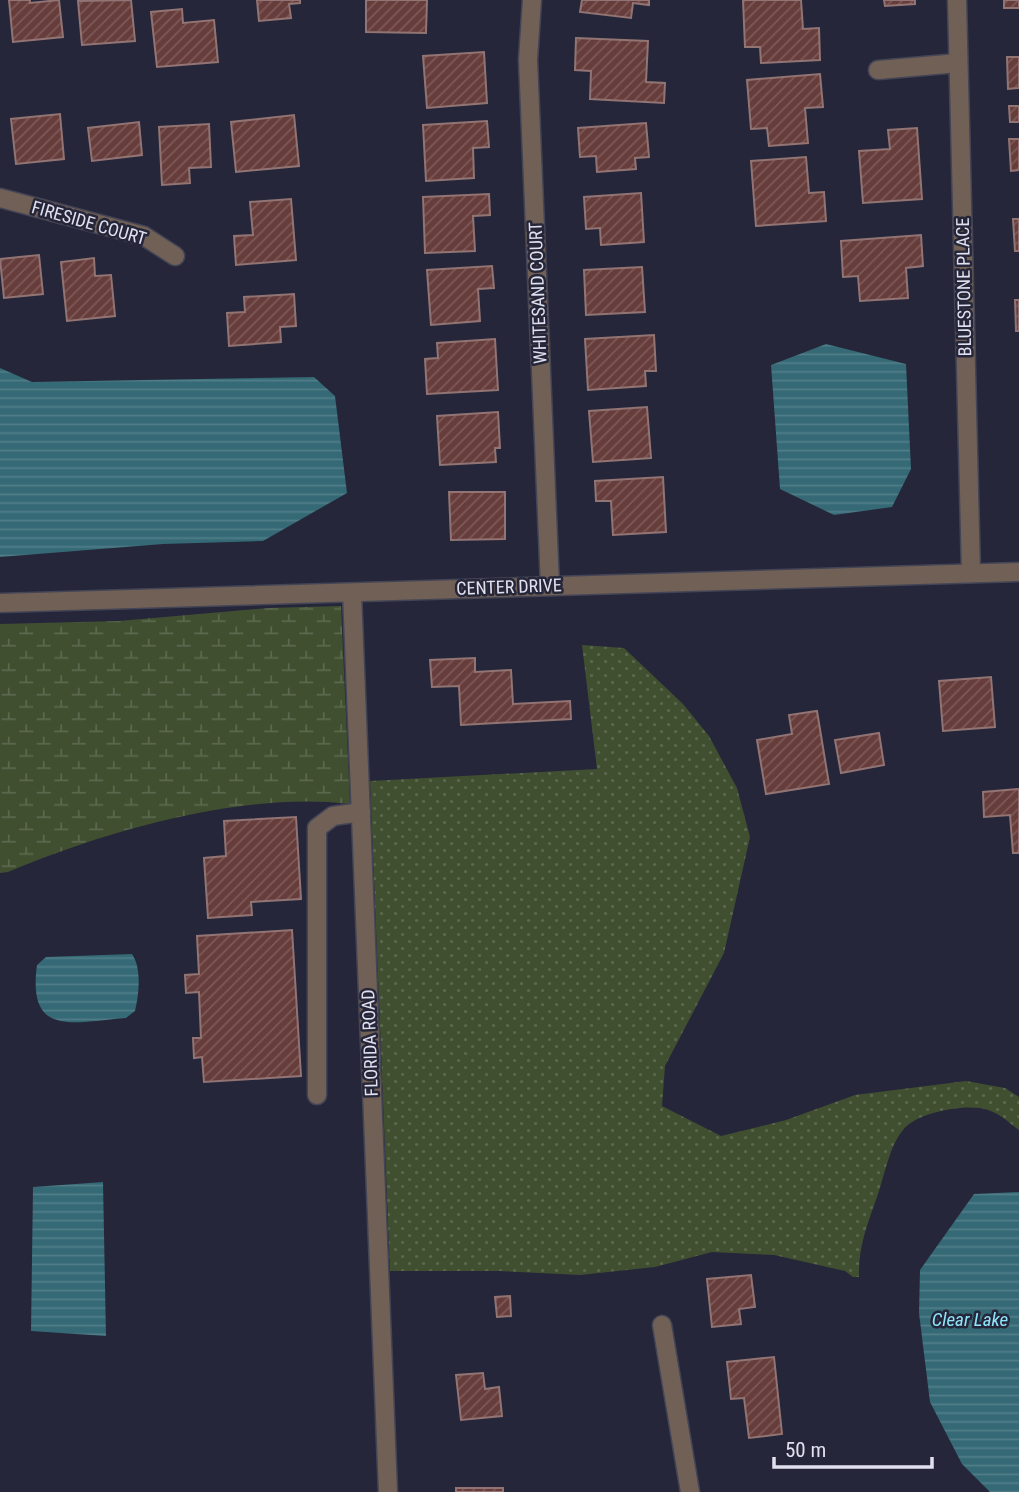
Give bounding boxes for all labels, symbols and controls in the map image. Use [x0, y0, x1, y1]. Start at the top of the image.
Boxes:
street label: FIRESIDE COURT [29, 196, 149, 249]
street label: BLUESTONE PLACE [952, 217, 975, 356]
street label: WHITESAND COURT [525, 222, 550, 364]
street label: CENTER DRIVE [456, 574, 562, 599]
street label: FLORIDA ROAD [357, 989, 382, 1097]
water label: Clear Lake [932, 1308, 1008, 1331]
scale bar [774, 1426, 932, 1470]
text: 50 m [785, 1438, 826, 1462]

